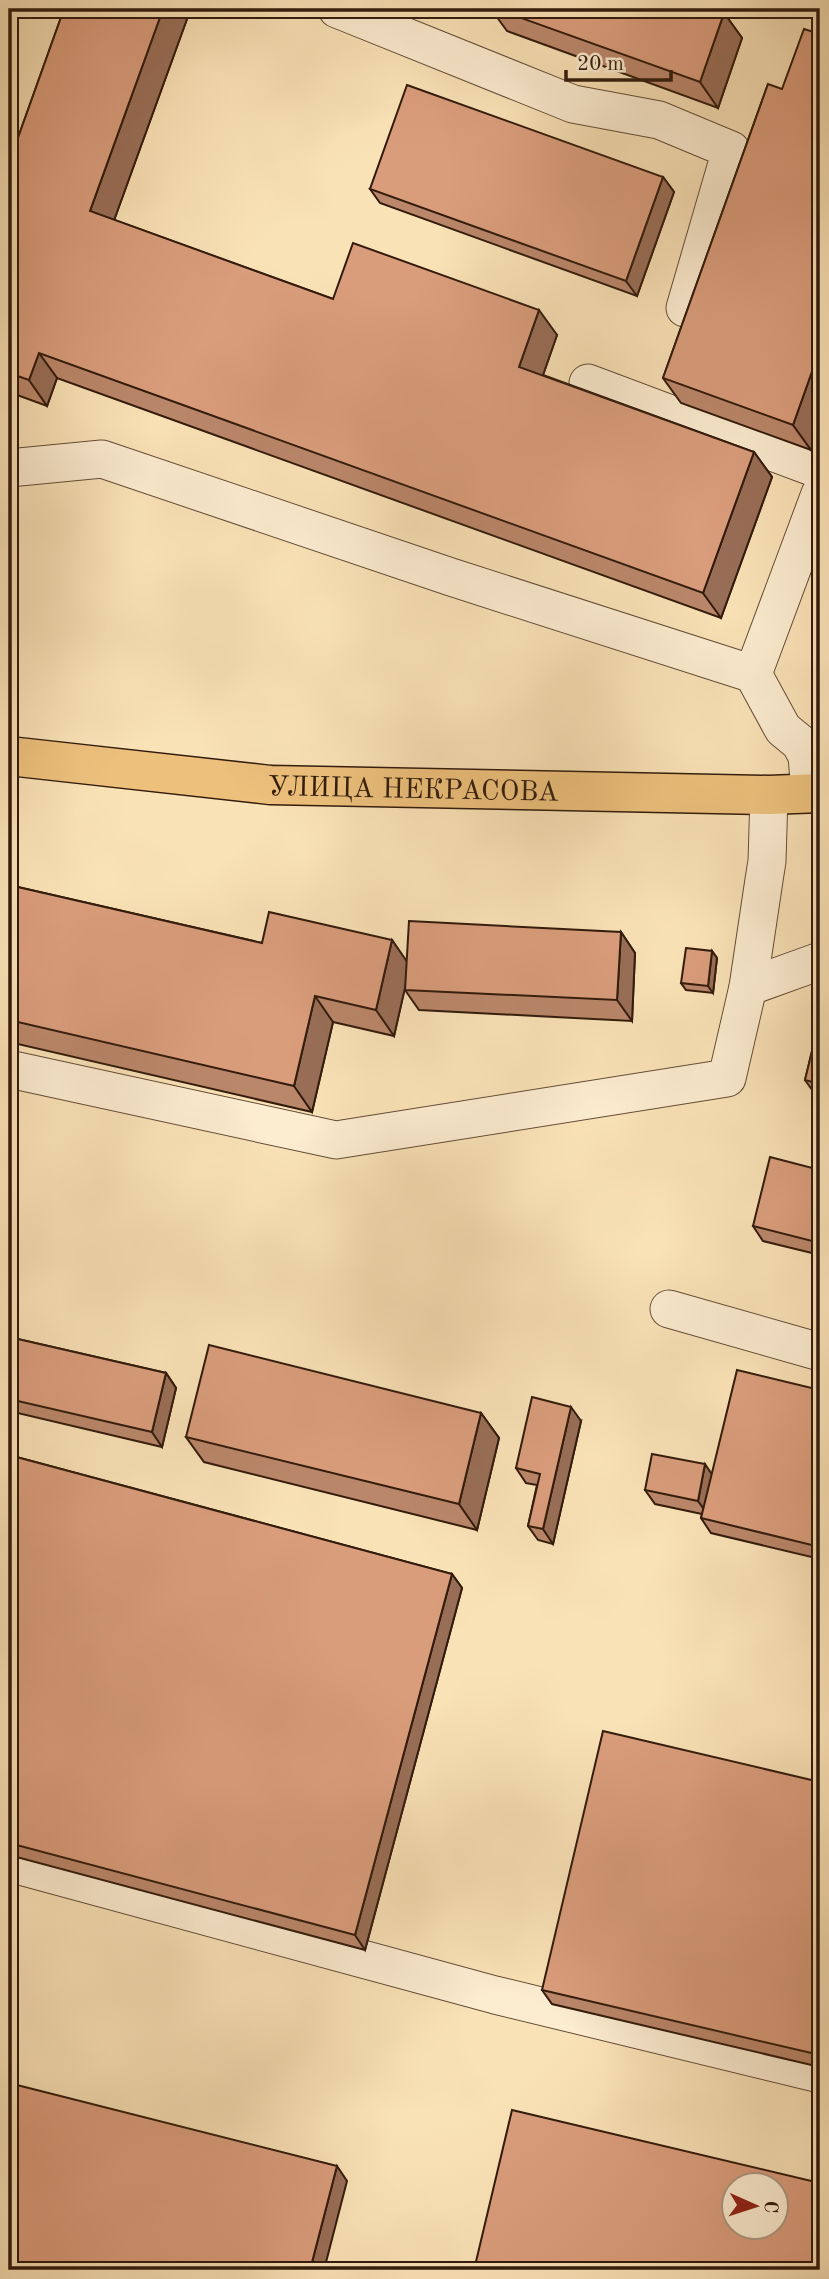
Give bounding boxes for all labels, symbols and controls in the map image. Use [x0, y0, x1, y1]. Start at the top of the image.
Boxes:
scale bar [566, 38, 672, 82]
text: 20 m [577, 54, 624, 75]
street label: УЛИЦА НЕКРАСОВА [268, 774, 559, 808]
north arrow [720, 2170, 790, 2240]
text: С [760, 2200, 779, 2214]

